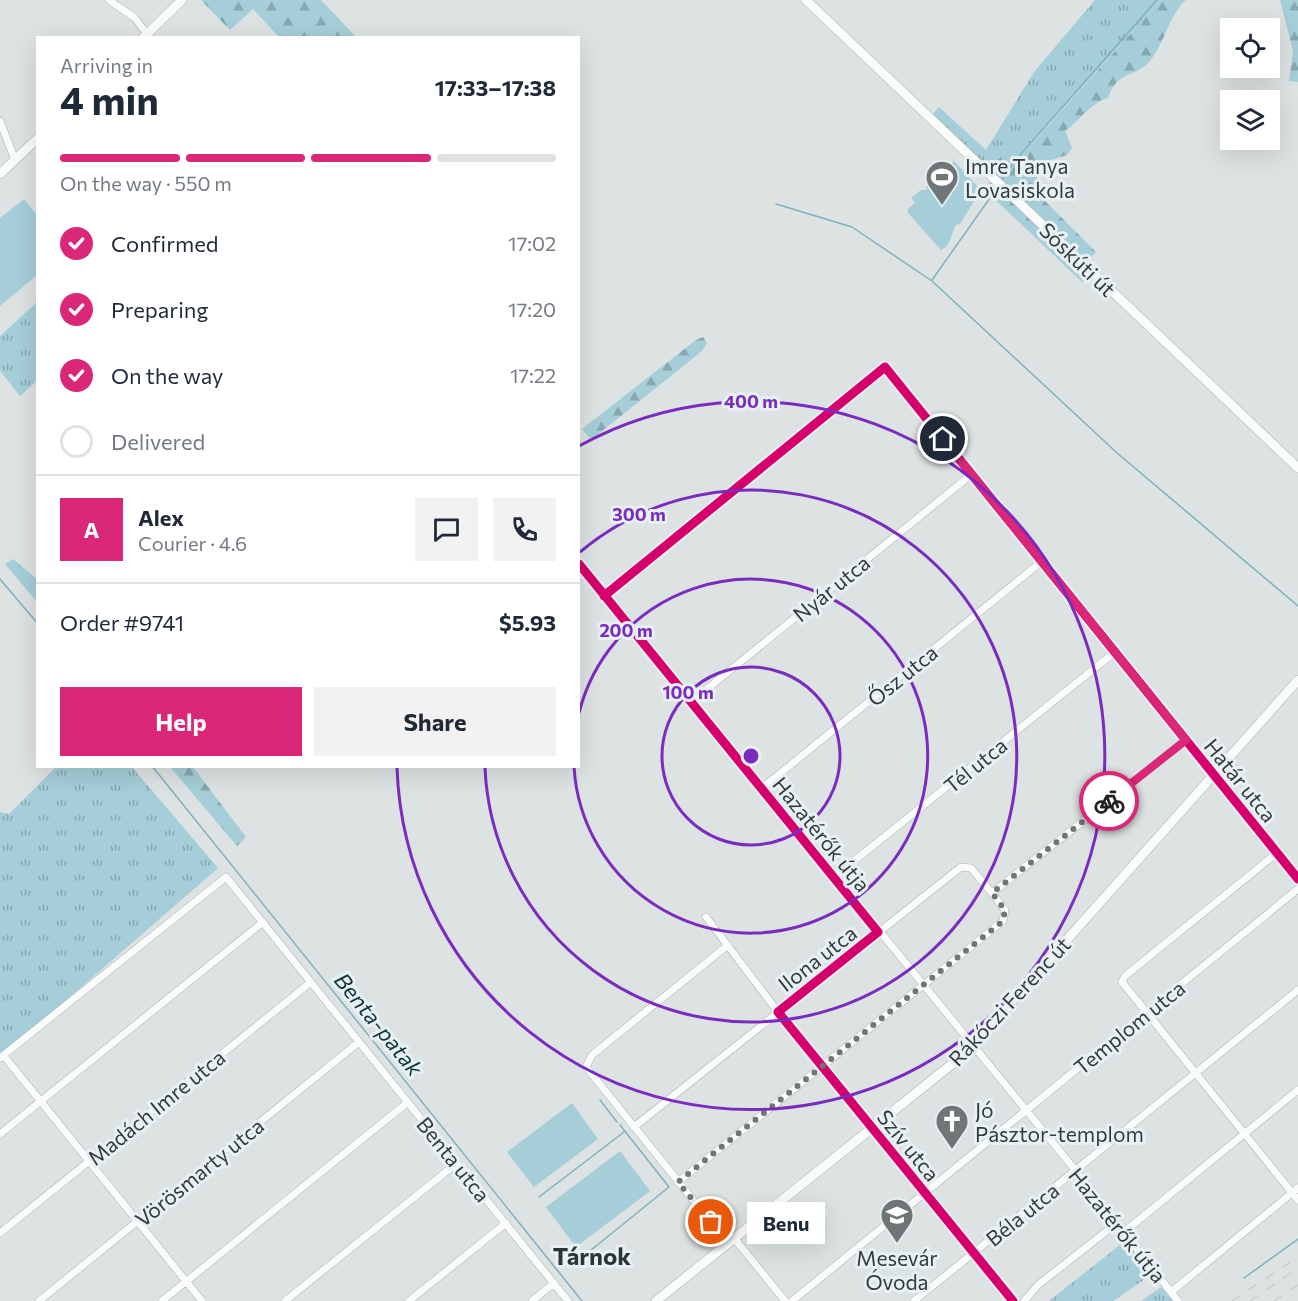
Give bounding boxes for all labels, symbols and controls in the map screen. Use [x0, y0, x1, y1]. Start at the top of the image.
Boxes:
map controls [1220, 18, 1280, 150]
button: locate [1220, 18, 1280, 78]
text: Arriving in [60, 53, 153, 77]
text: 17:33–17:38 [435, 74, 556, 101]
text: 4 min [60, 75, 159, 123]
button: layers [1220, 90, 1280, 150]
place label: Imre Tanya Lovasiskola [965, 153, 1075, 202]
sports icon: Imre Tanya Lovasiskola [924, 159, 960, 206]
text: On the way · 550 m [60, 171, 232, 195]
street label: Sóskúti út [1035, 217, 1121, 301]
icon: check [60, 227, 93, 260]
text: Confirmed [111, 230, 218, 257]
text: 17:02 [508, 231, 556, 255]
icon: check [60, 293, 93, 326]
text: Preparing [111, 296, 208, 323]
text: 17:20 [508, 297, 556, 321]
icon: check [60, 359, 93, 392]
text: On the way [111, 362, 223, 389]
text: 17:22 [510, 363, 556, 387]
text: 400 m [724, 390, 778, 412]
pin [917, 413, 968, 464]
icon: home [926, 422, 959, 455]
text: Delivered [111, 428, 205, 455]
button: chat [415, 498, 478, 561]
button: phone [493, 498, 556, 561]
text: 300 m [612, 503, 666, 525]
text: Alex [138, 504, 184, 531]
text: A [84, 516, 99, 543]
text: Courier · 4.6 [138, 531, 247, 555]
street label: Nyár utca [788, 550, 874, 626]
text: Order #9741 [60, 609, 184, 636]
text: $5.93 [499, 609, 556, 636]
text: 200 m [599, 619, 653, 641]
street label: Ősz utca [862, 639, 942, 711]
text: 100 m [662, 681, 714, 703]
button: Help [60, 687, 302, 756]
button: Share [314, 687, 556, 756]
street label: Tél utca [938, 732, 1012, 798]
street label: Határ utca [1200, 733, 1282, 827]
centre of rings [741, 746, 761, 766]
courier [1079, 771, 1139, 831]
street label: Hazatérők útja [768, 772, 876, 896]
icon: bike [1093, 785, 1126, 818]
street label: Ilona utca [773, 920, 861, 996]
street label: Rákóczi Ferenc út [943, 931, 1075, 1071]
water label: Benta-patak [329, 967, 430, 1082]
street label: Templom utca [1069, 975, 1189, 1079]
street label: Madách Imre utca [82, 1044, 230, 1170]
place label: Jó Pásztor-templom [975, 1097, 1144, 1146]
church icon: Jó Pásztor-templom [934, 1103, 970, 1150]
street label: Szív utca [873, 1104, 945, 1186]
street label: Benta utca [412, 1112, 496, 1206]
street label: Vörösmarty utca [130, 1113, 268, 1231]
street label: Hazatérők útja [1064, 1163, 1172, 1287]
street label: Béla utca [981, 1177, 1063, 1251]
pin [685, 1196, 736, 1247]
school or university icon: Mesevár Óvoda [879, 1197, 915, 1244]
callout: Benu [747, 1201, 825, 1243]
icon: bag [694, 1205, 727, 1238]
text: Benu [763, 1211, 809, 1235]
district label: Tárnok [553, 1241, 631, 1270]
place label: Mesevár Óvoda [856, 1245, 938, 1294]

